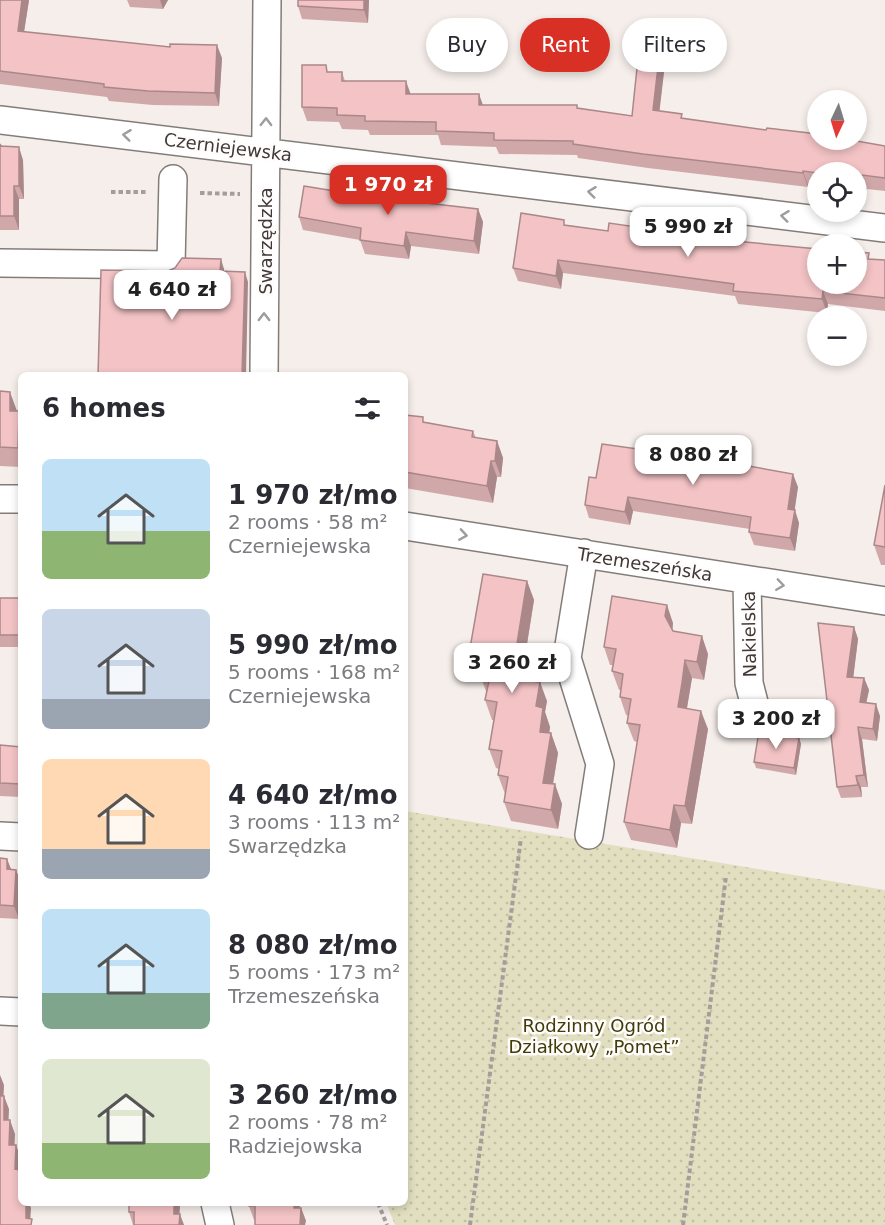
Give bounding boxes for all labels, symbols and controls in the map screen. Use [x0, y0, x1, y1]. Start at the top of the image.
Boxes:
chip: Buy [426, 18, 508, 72]
chip: Rent [520, 18, 610, 72]
chip: Filters [622, 18, 727, 72]
north arrow [807, 90, 867, 150]
map controls [807, 90, 867, 366]
one-way arrow [260, 117, 272, 126]
one-way arrow [123, 129, 132, 142]
street label: Czerniejewska [163, 129, 293, 165]
button: locate [807, 162, 867, 222]
pin: 1 970 zł [326, 165, 450, 216]
text: 1 970 zł [344, 172, 432, 196]
one-way arrow [587, 186, 596, 198]
street label: Swarzędzka [255, 187, 276, 295]
pin: 5 990 zł [626, 207, 750, 258]
one-way arrow [781, 210, 790, 222]
text: 5 990 zł [644, 214, 732, 238]
button: + [807, 234, 867, 294]
pin: 4 640 zł [110, 270, 234, 321]
text: 4 640 zł [128, 277, 216, 301]
button: − [807, 306, 867, 366]
one-way arrow [258, 312, 270, 321]
icon: filters [351, 392, 384, 425]
text: 6 homes [42, 393, 166, 423]
pin: 8 080 zł [631, 435, 755, 486]
text: 8 080 zł [649, 442, 737, 466]
text: 1 970 zł/mo [228, 480, 398, 510]
icon: home [90, 483, 162, 555]
text: 2 rooms · 58 m² [228, 510, 388, 534]
one-way arrow [457, 528, 467, 541]
text: Czerniejewska [228, 534, 371, 558]
street label: Trzemeszeńska [575, 543, 714, 585]
one-way arrow [775, 579, 784, 591]
street label: Nakielska [738, 591, 760, 677]
text: 5 990 zł/mo [228, 630, 398, 660]
icon: home [90, 633, 162, 705]
pin: 3 260 zł [450, 643, 574, 694]
text: 3 260 zł [468, 650, 556, 674]
text: 5 rooms · 168 m² [228, 660, 400, 684]
text: Czerniejewska [228, 684, 371, 708]
pin: 3 200 zł [714, 699, 838, 750]
text: 3 200 zł [732, 706, 820, 730]
text: 4 640 zł/mo [228, 780, 398, 810]
icon: home [90, 783, 162, 855]
text: 3 rooms · 113 m² [228, 810, 400, 834]
text: Swarzędzka [228, 834, 347, 858]
text: 8 080 zł/mo [228, 930, 398, 960]
icon: home [90, 933, 162, 1005]
text: 5 rooms · 173 m² [228, 960, 400, 984]
text: Trzemeszeńska [228, 984, 380, 1008]
park label: Rodzinny Ogród Działkowy „Pomet” [508, 1015, 680, 1057]
text: 3 260 zł/mo [228, 1080, 398, 1110]
icon: home [90, 1083, 162, 1155]
text: 2 rooms · 78 m² [228, 1110, 388, 1134]
text: Radziejowska [228, 1134, 363, 1158]

